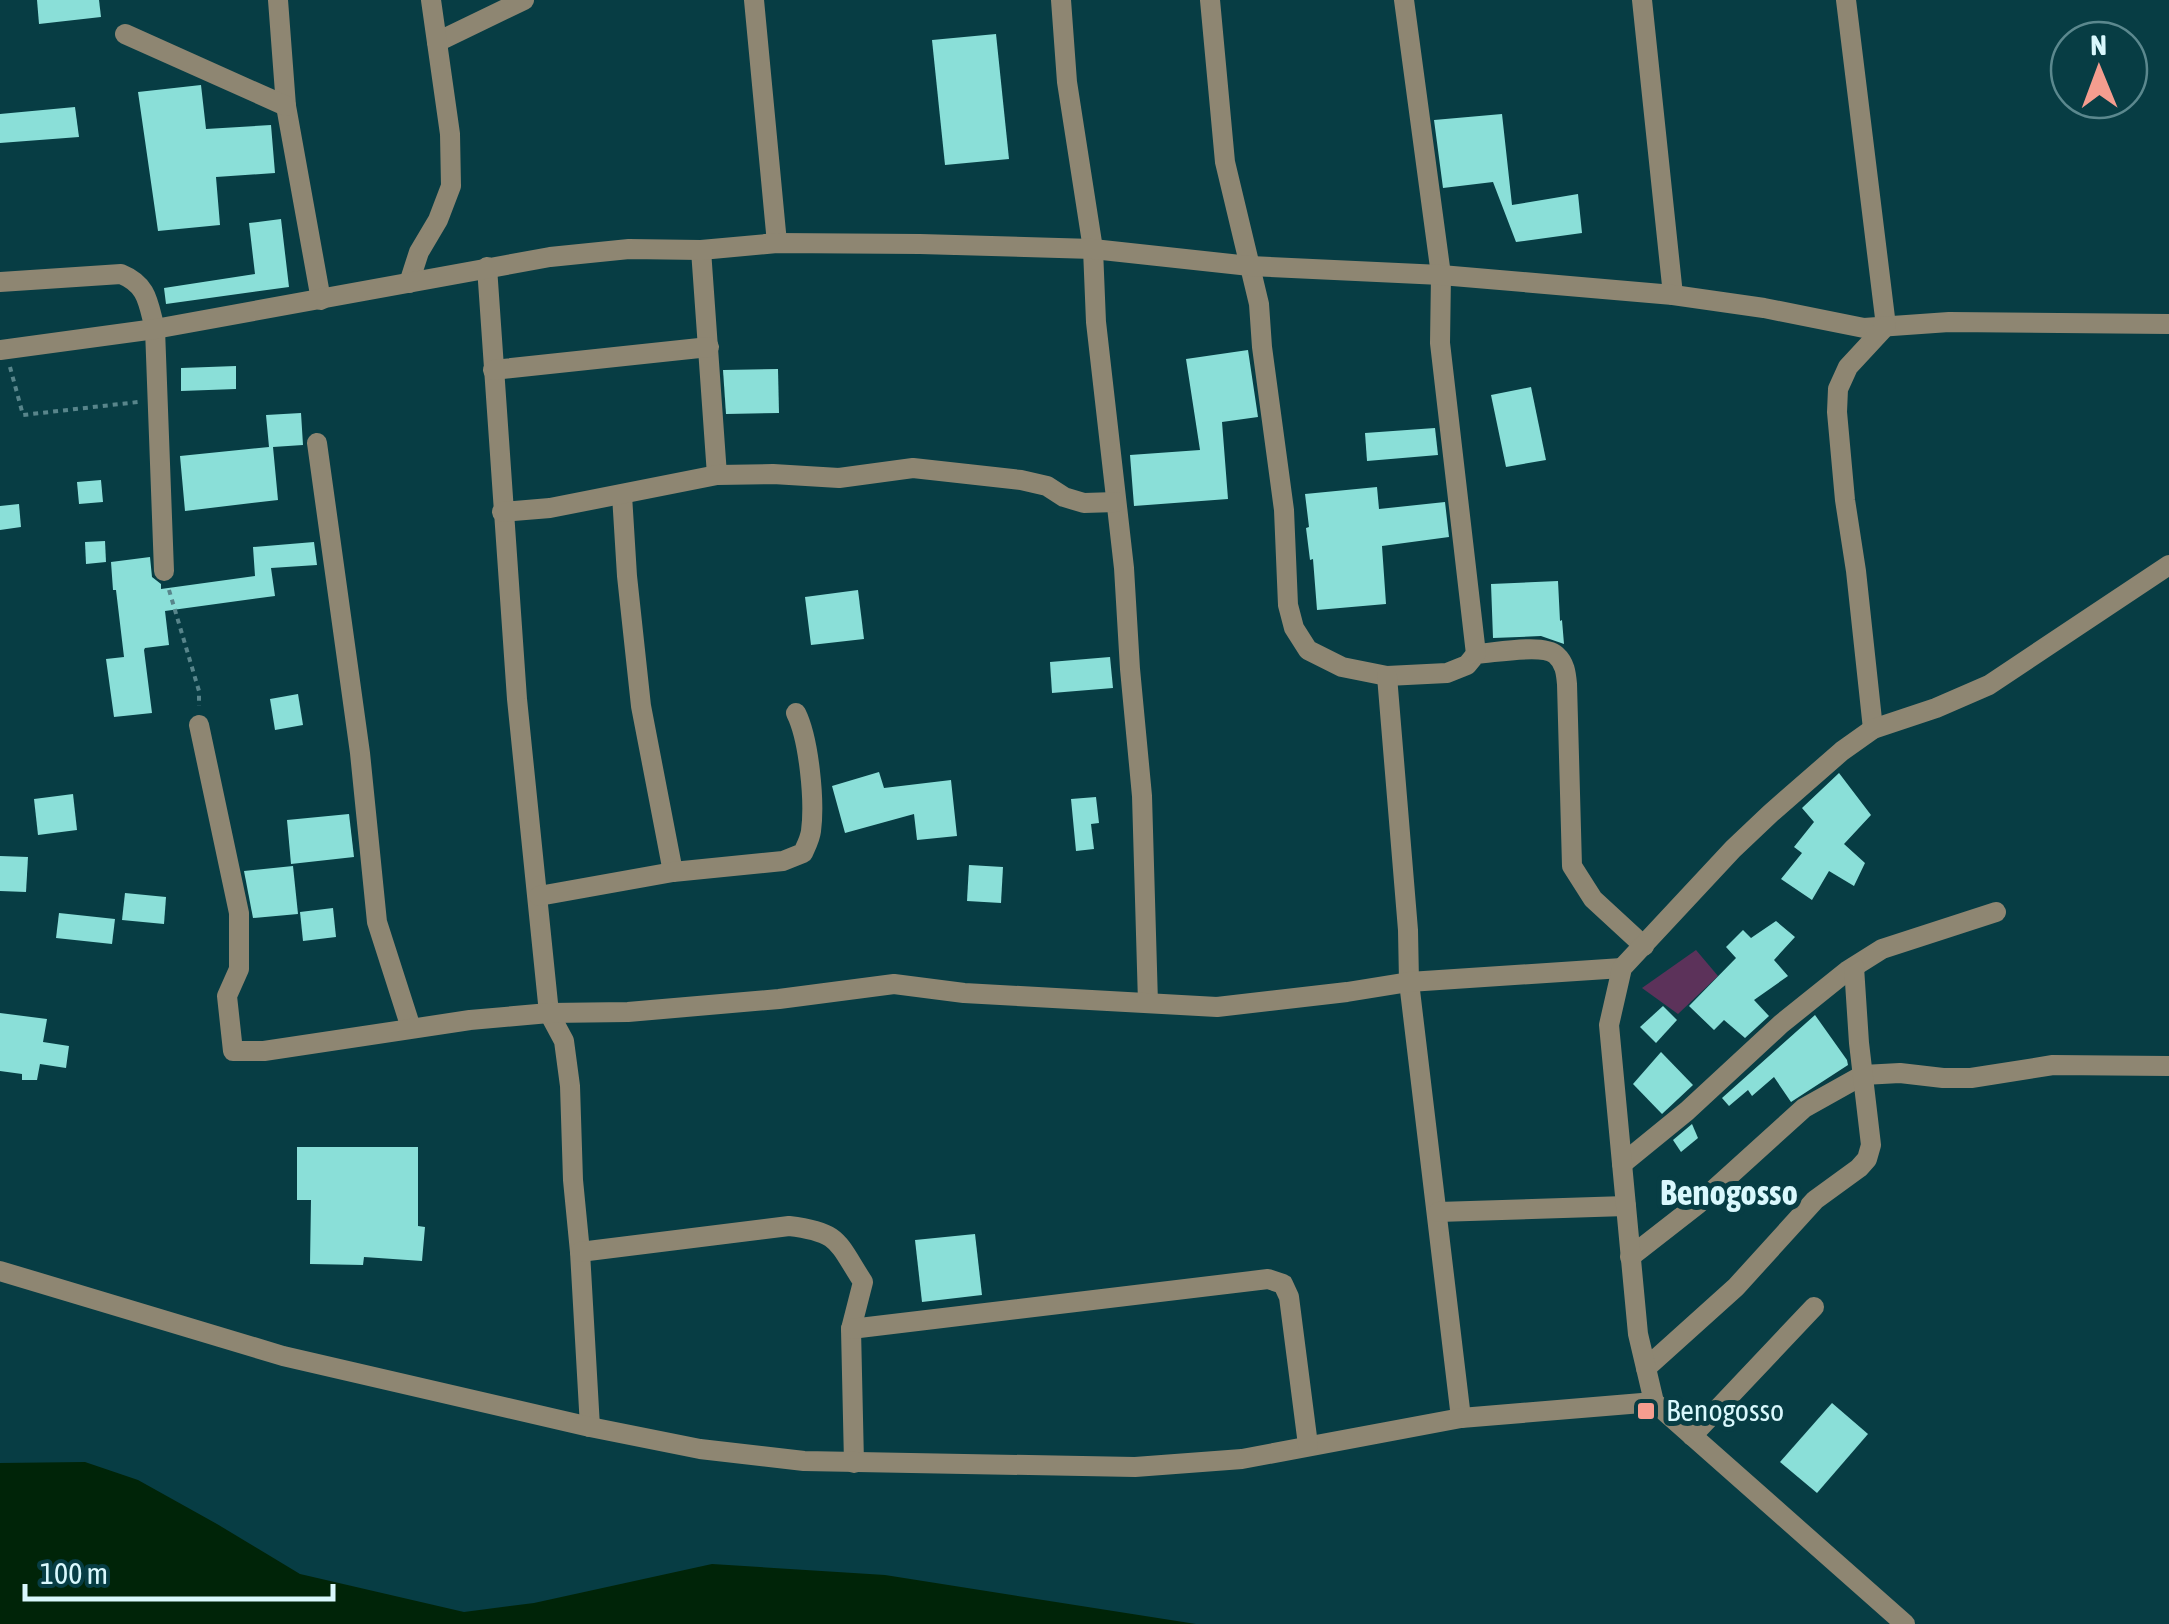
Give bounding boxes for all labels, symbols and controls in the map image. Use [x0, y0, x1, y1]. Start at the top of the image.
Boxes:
north arrow [2049, 20, 2149, 120]
text: N [2090, 29, 2107, 61]
district label: Benogosso [1660, 1172, 1798, 1212]
place label: Benogosso [1666, 1393, 1784, 1427]
marker: Benogosso [1635, 1400, 1657, 1422]
scale bar [25, 1539, 332, 1601]
text: 100 m [40, 1556, 108, 1590]

